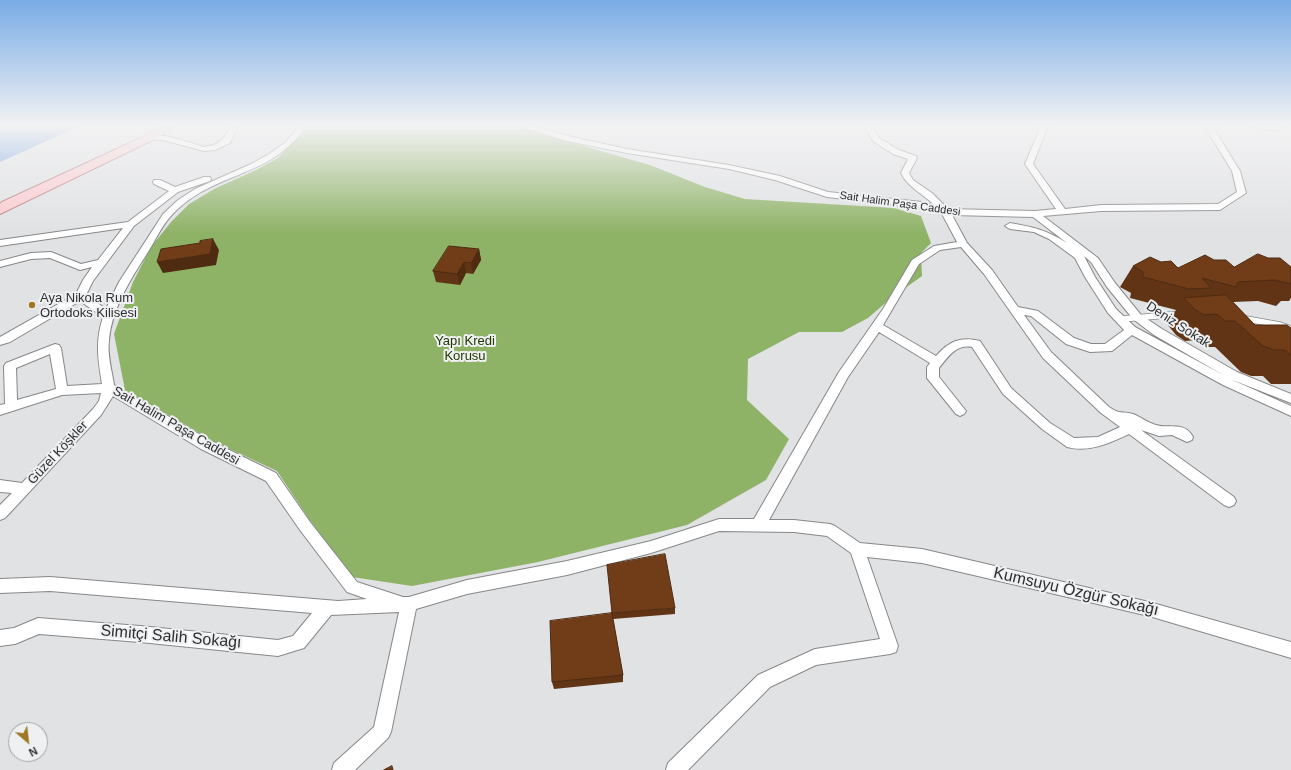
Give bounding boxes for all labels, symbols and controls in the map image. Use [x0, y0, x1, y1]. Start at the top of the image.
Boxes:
street label: Sait Halim Paşa Caddesi [839, 189, 961, 219]
place label: Aya Nikola Rum Ortodoks Kilisesi [40, 290, 137, 321]
street label: Deniz Sokak [1143, 299, 1213, 351]
marker: Aya Nikola Rum Ortodoks Kilisesi [27, 300, 37, 310]
park label: Yapı Kredi Korusu [435, 333, 495, 364]
street label: Sait Halim Paşa Caddesi [110, 383, 242, 469]
street label: Güzel Köşkler [25, 418, 91, 488]
street label: Kumsuyu Özgür Sokağı [992, 564, 1160, 620]
street label: Simitçi Salih Sokağı [100, 621, 242, 653]
north arrow [8, 722, 48, 762]
text: N [27, 745, 39, 759]

